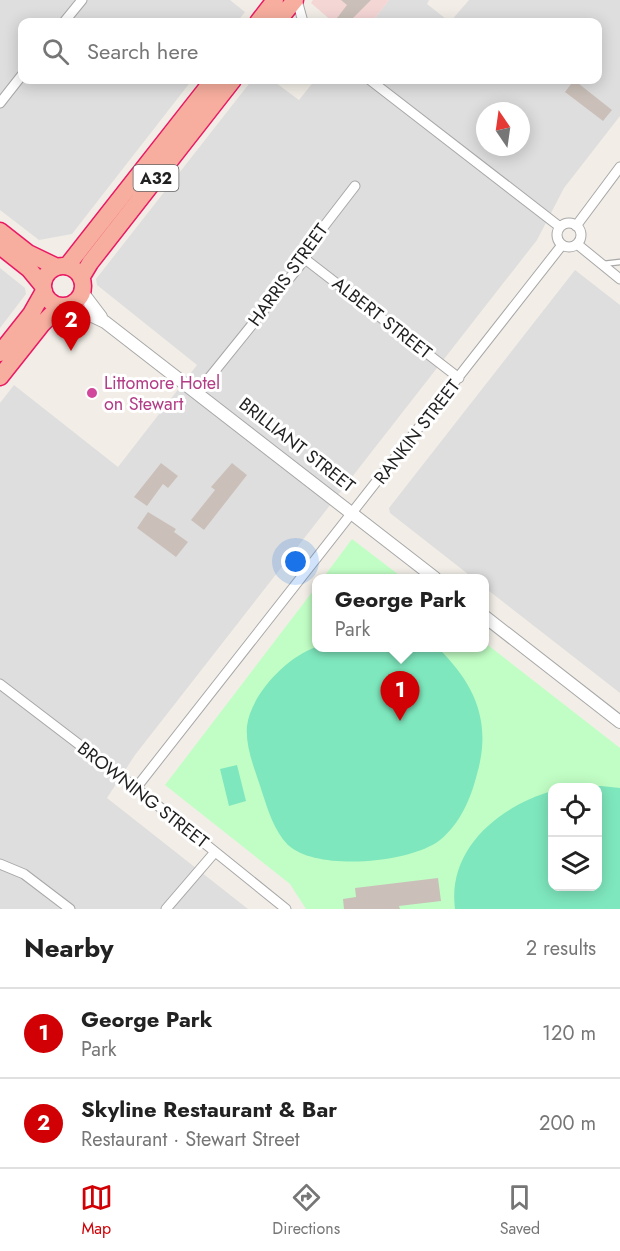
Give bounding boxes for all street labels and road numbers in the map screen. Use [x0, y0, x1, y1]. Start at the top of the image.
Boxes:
road number: A32 [134, 165, 178, 191]
street label: HARRIS STREET [242, 218, 334, 332]
street label: ALBERT STREET [327, 271, 438, 366]
street label: RANKIN STREET [368, 374, 467, 490]
street label: BRILLIANT STREET [233, 391, 361, 499]
street label: BROWNING STREET [72, 736, 214, 855]

